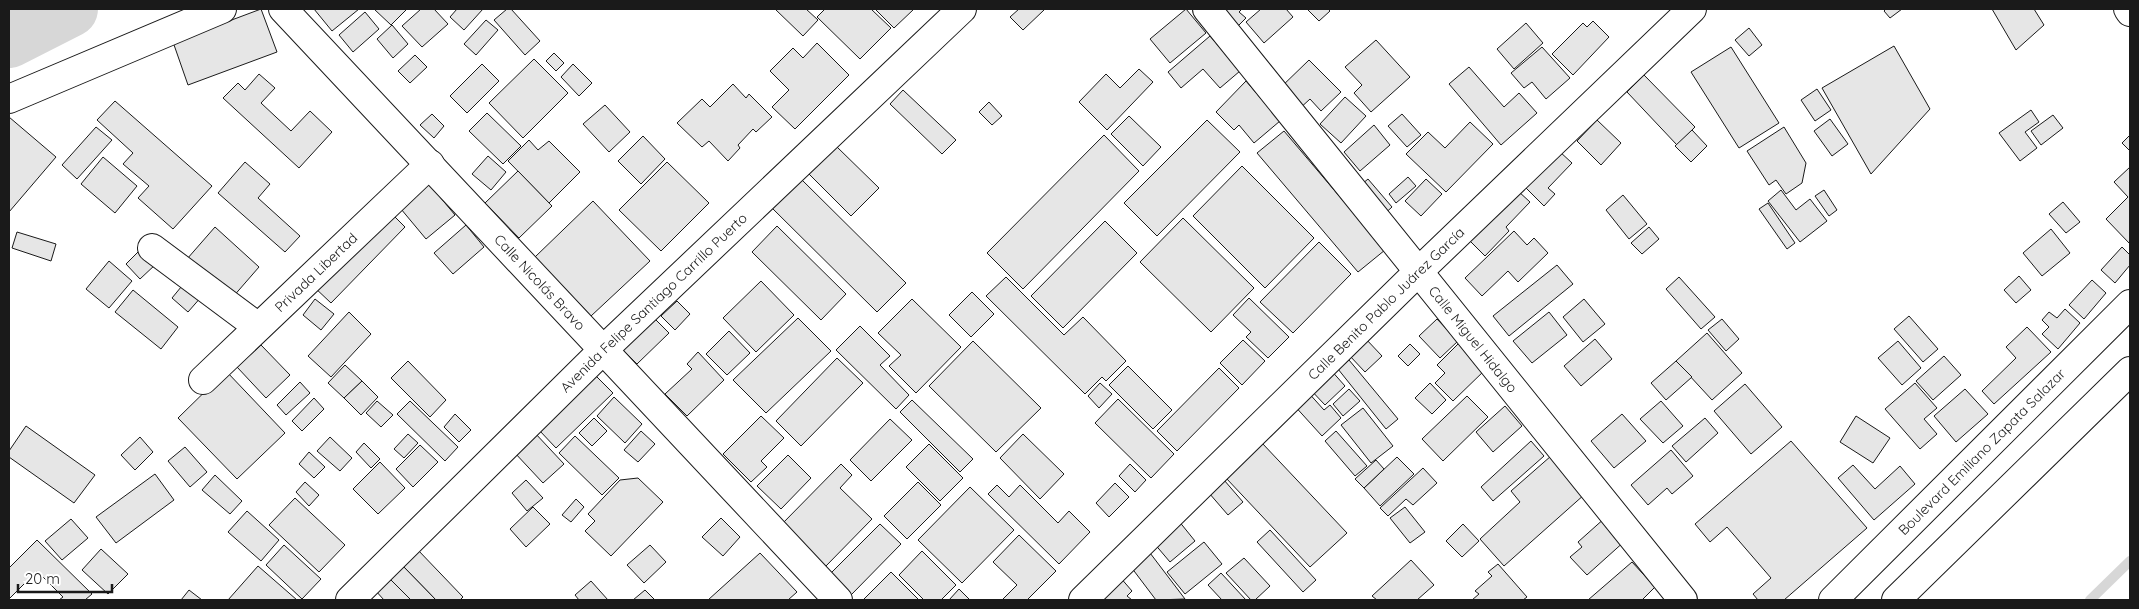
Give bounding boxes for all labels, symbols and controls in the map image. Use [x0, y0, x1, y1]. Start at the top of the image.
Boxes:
street label: Avenida Felipe Santiago Carrillo Puerto [556, 209, 751, 396]
street label: Calle Benito Pablo Juárez García [1304, 223, 1468, 384]
street label: Privada Libertad [271, 229, 361, 316]
street label: Calle Nicolás Bravo [490, 231, 589, 334]
street label: Calle Miguel Hidalgo [1425, 282, 1521, 396]
street label: Boulevard Emiliano Zapata Salazar [1894, 364, 2070, 539]
scale bar [18, 562, 111, 594]
text: 20 m [25, 569, 60, 588]

